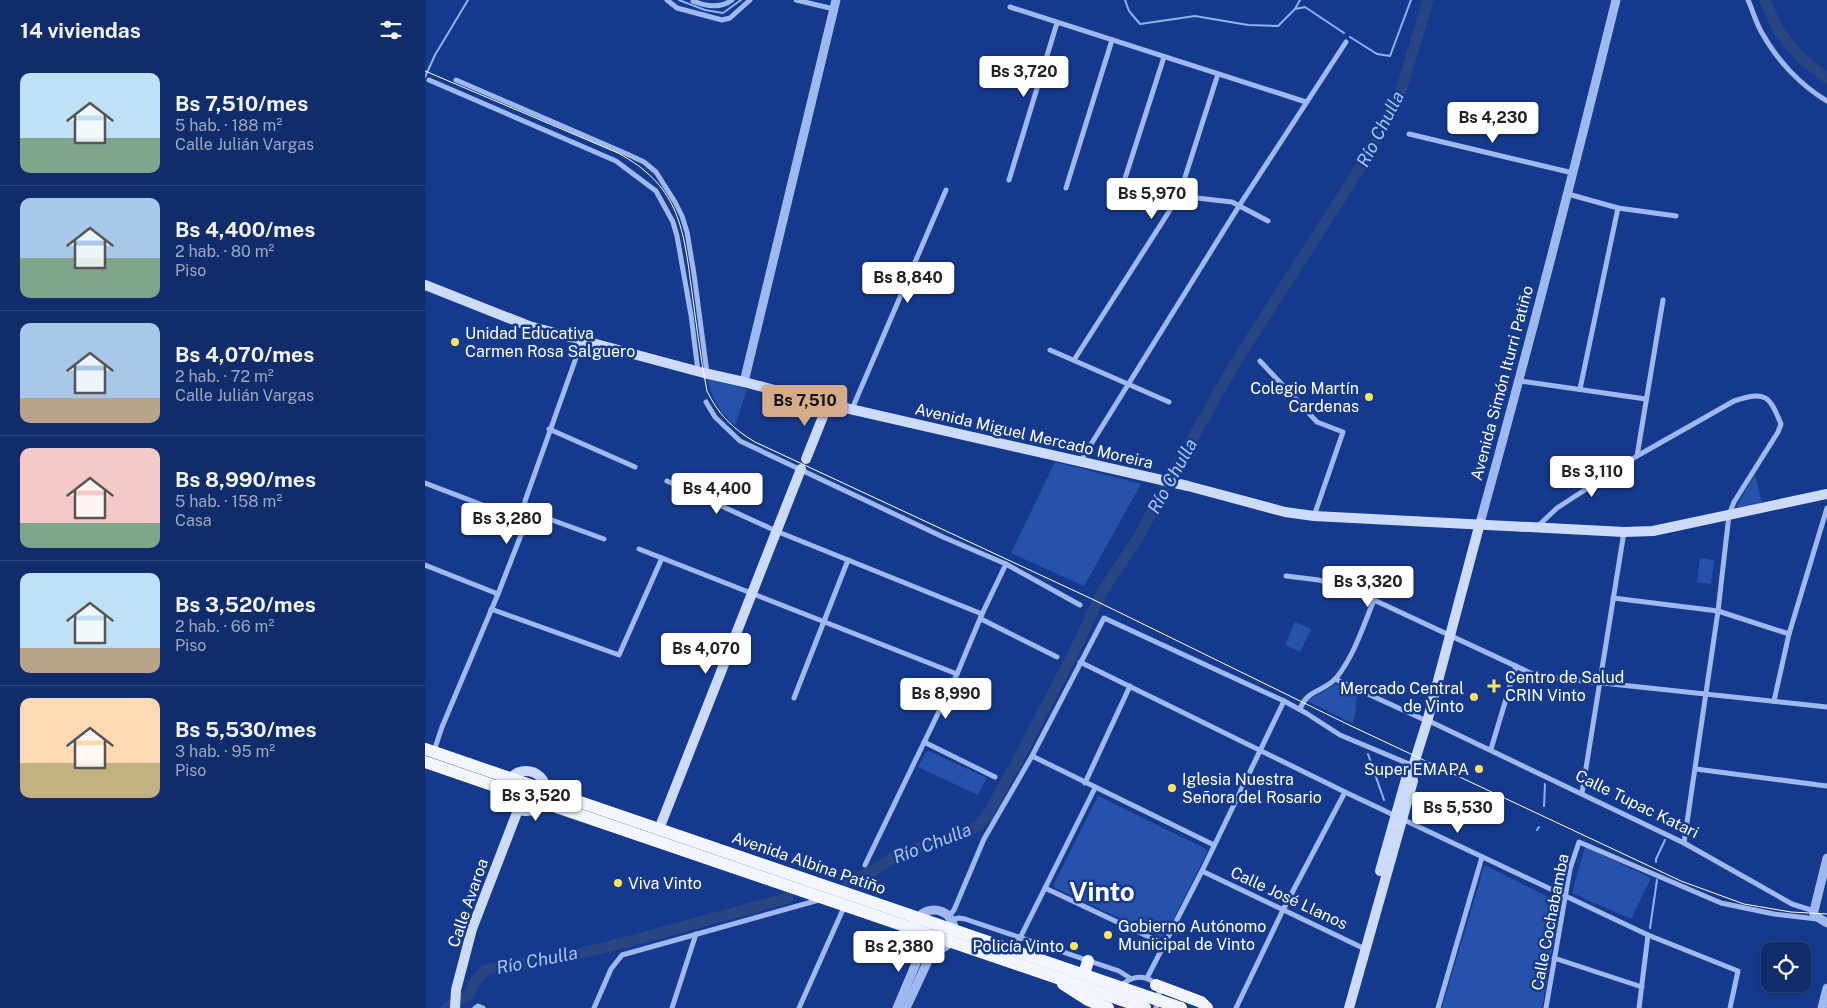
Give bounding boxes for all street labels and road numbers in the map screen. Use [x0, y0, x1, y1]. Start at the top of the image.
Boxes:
street label: Avenida Simón Iturri Patiño [1467, 283, 1537, 483]
street label: Avenida Miguel Mercado Moreira [913, 399, 1155, 473]
street label: Calle Tupac Katari [1572, 766, 1702, 842]
street label: Avenida Albina Patiño [729, 828, 889, 898]
street label: Calle Cochabamba [1527, 852, 1573, 992]
street label: Calle Avaroa [444, 856, 492, 950]
street label: Calle José Llanos [1227, 863, 1351, 933]

